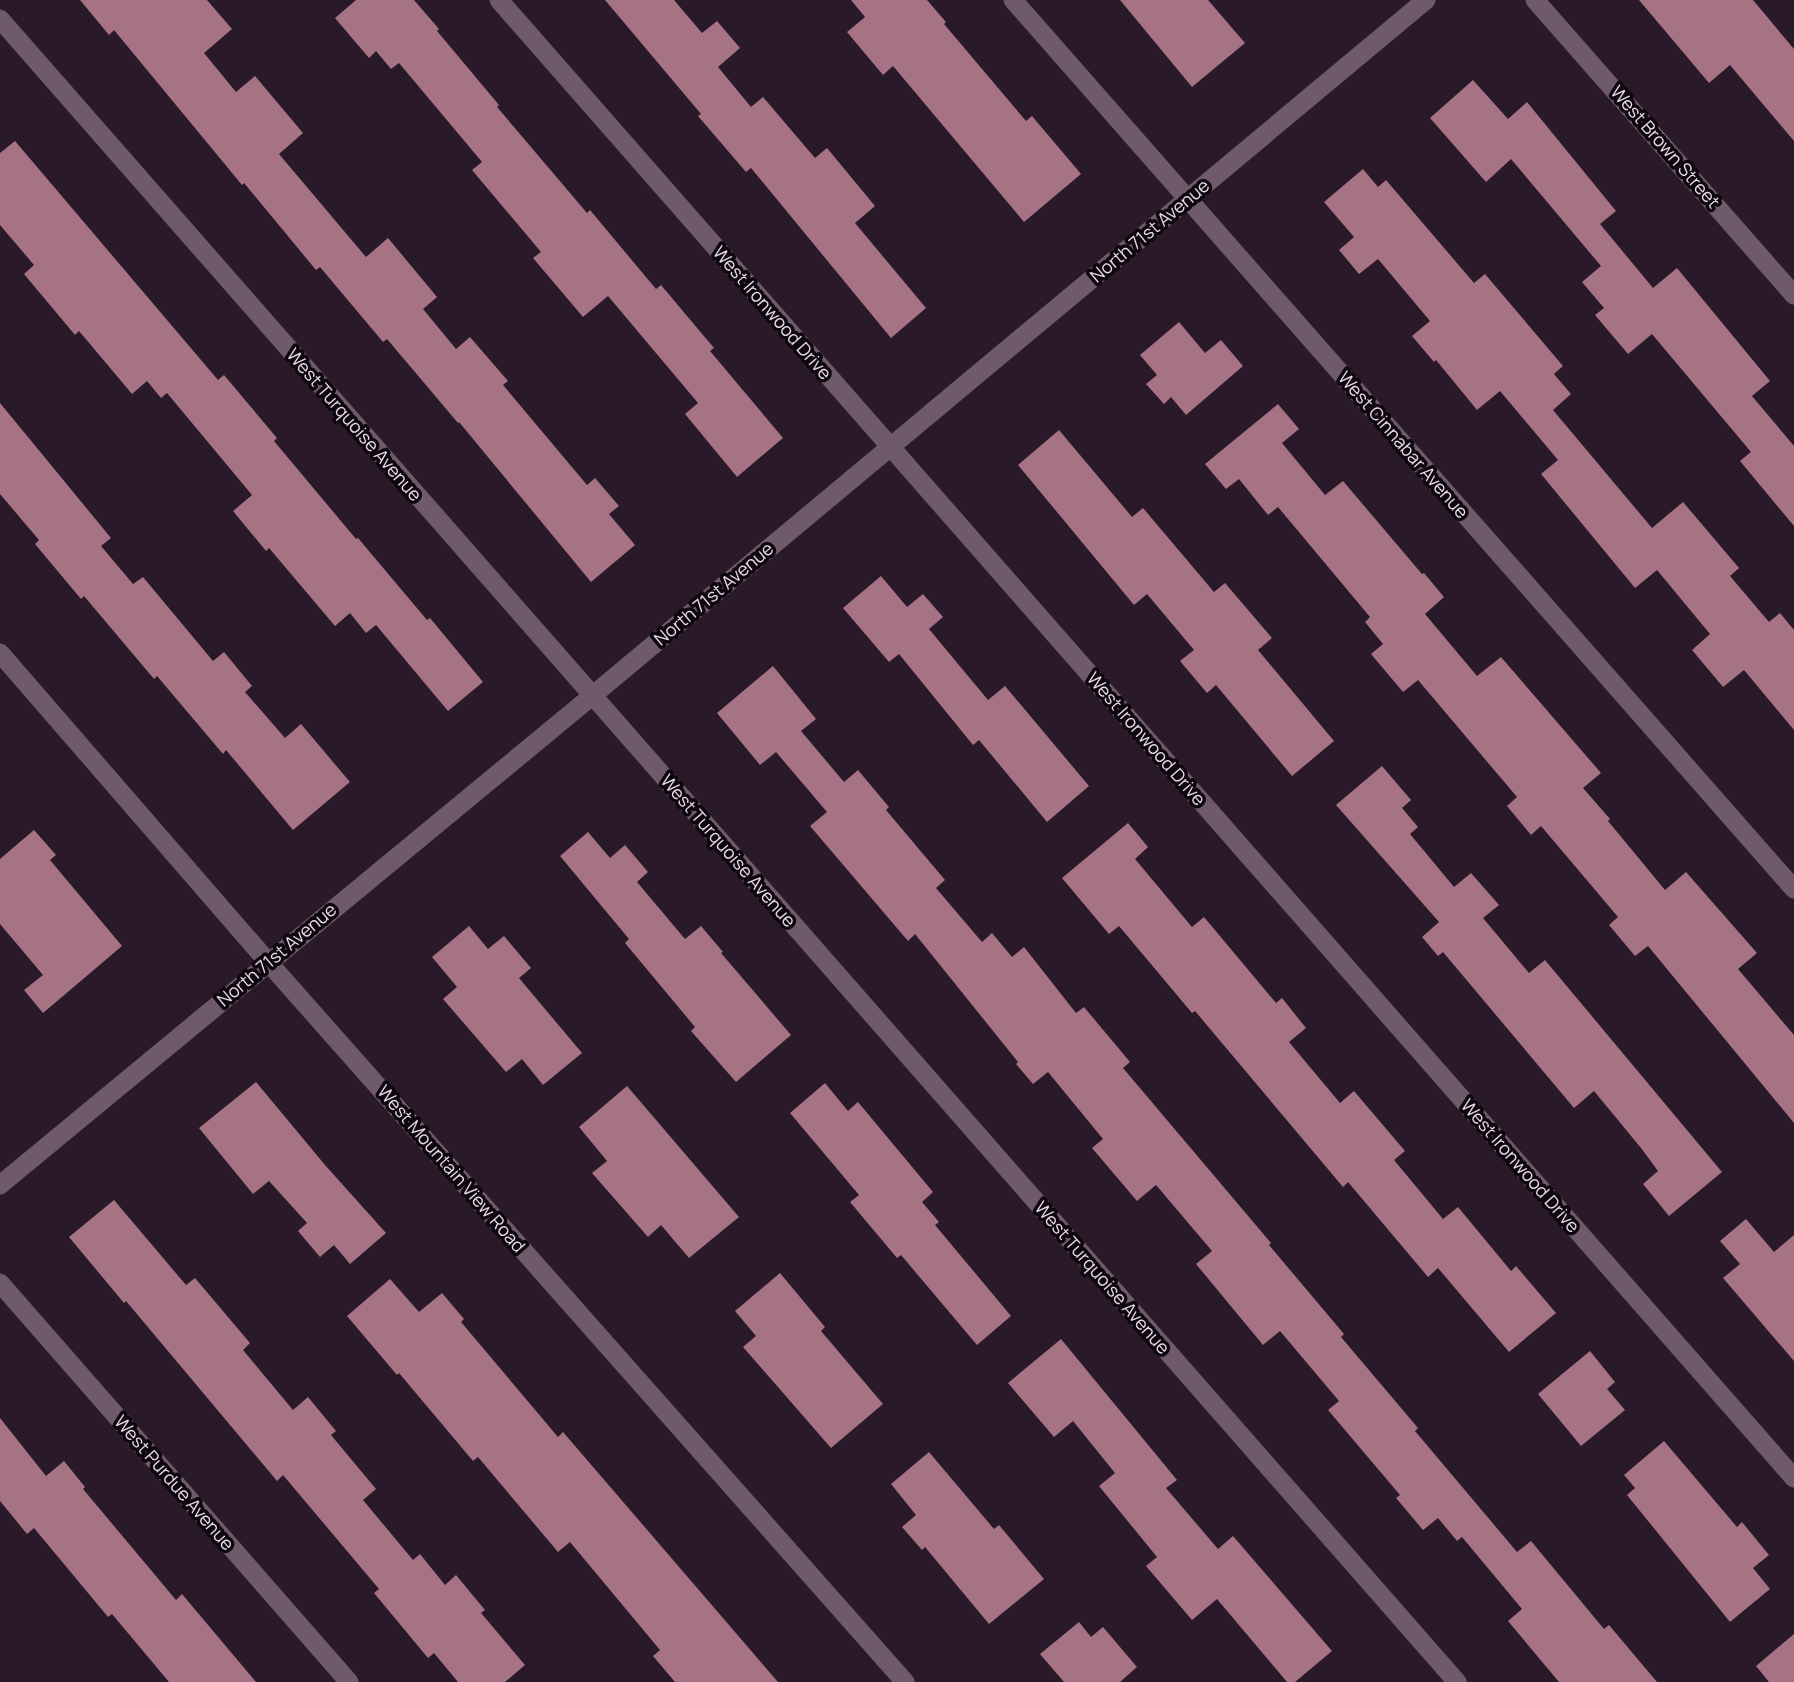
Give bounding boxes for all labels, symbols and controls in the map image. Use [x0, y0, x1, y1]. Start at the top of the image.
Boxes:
street label: West Brown Street [1606, 80, 1726, 213]
street label: North 71st Avenue [1085, 173, 1214, 287]
street label: West Ironwood Drive [708, 241, 837, 384]
street label: West Turquoise Avenue [282, 343, 428, 506]
street label: West Cinnabar Avenue [1333, 366, 1474, 523]
street label: North 71st Avenue [649, 536, 778, 650]
street label: West Ironwood Drive [1082, 667, 1211, 810]
street label: West Turquoise Avenue [656, 769, 802, 932]
street label: North 71st Avenue [212, 897, 341, 1011]
street label: West Mountain View Road [372, 1080, 531, 1257]
street label: West Ironwood Drive [1456, 1094, 1585, 1237]
street label: West Turquoise Avenue [1030, 1196, 1176, 1359]
street label: West Purdue Avenue [109, 1410, 240, 1555]

